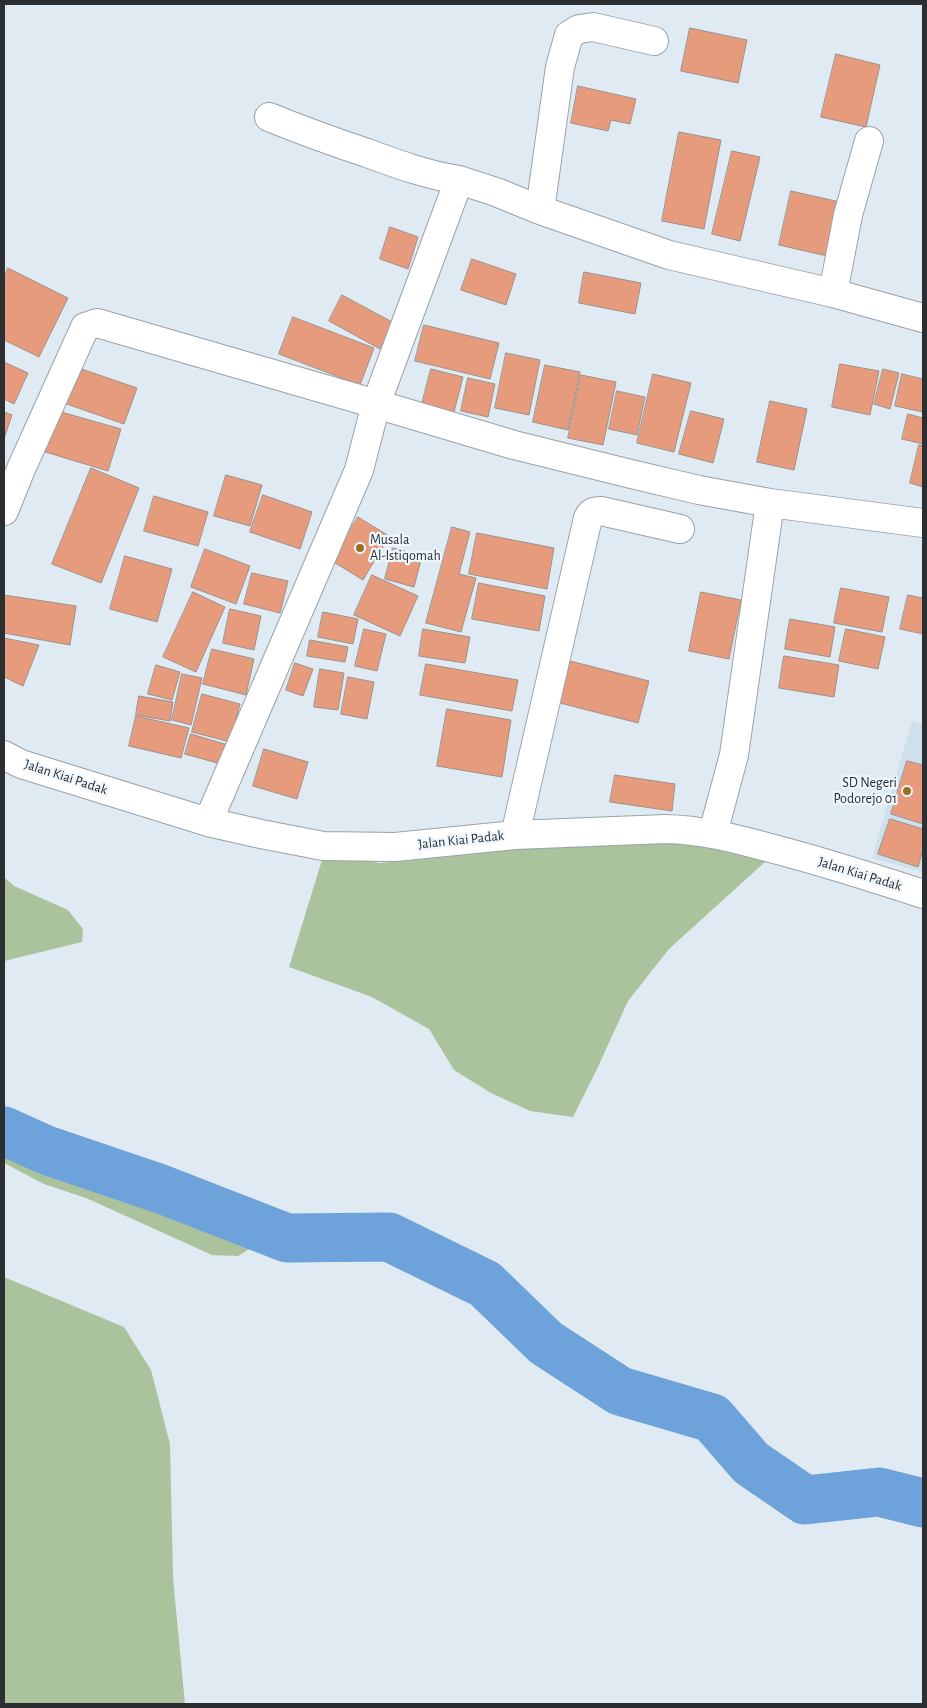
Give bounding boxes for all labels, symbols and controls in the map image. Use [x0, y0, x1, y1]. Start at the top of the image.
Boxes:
place label: Musala Al-Istiqomah [370, 532, 441, 564]
marker: Musala Al-Istiqomah [354, 542, 366, 554]
street label: Jalan Kiai Padak [22, 756, 110, 798]
place label: SD Negeri Podorejo 01 [833, 775, 897, 808]
marker: SD Negeri Podorejo 01 [901, 785, 913, 797]
street label: Jalan Kiai Padak [417, 827, 505, 853]
street label: Jalan Kiai Padak [816, 853, 904, 895]

